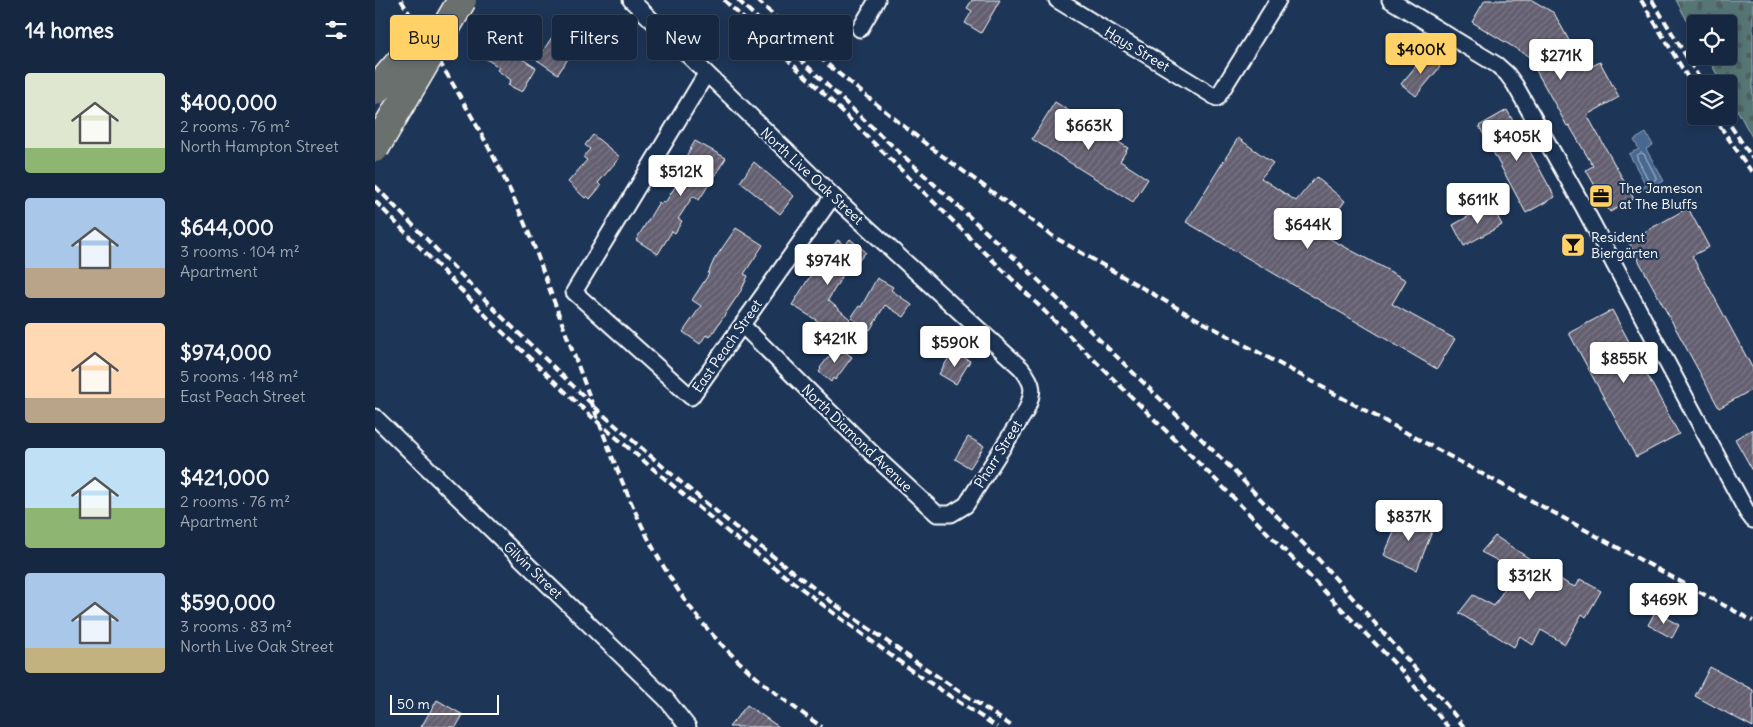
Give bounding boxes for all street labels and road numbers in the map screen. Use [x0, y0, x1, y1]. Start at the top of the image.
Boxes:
street label: Hays Street [1101, 22, 1173, 76]
street label: North Live Oak Street [757, 124, 867, 229]
street label: East Peach Street [688, 296, 766, 396]
street label: North Diamond Avenue [798, 380, 916, 496]
street label: Pharr Street [970, 417, 1026, 491]
street label: Gilvin Street [500, 537, 566, 603]

